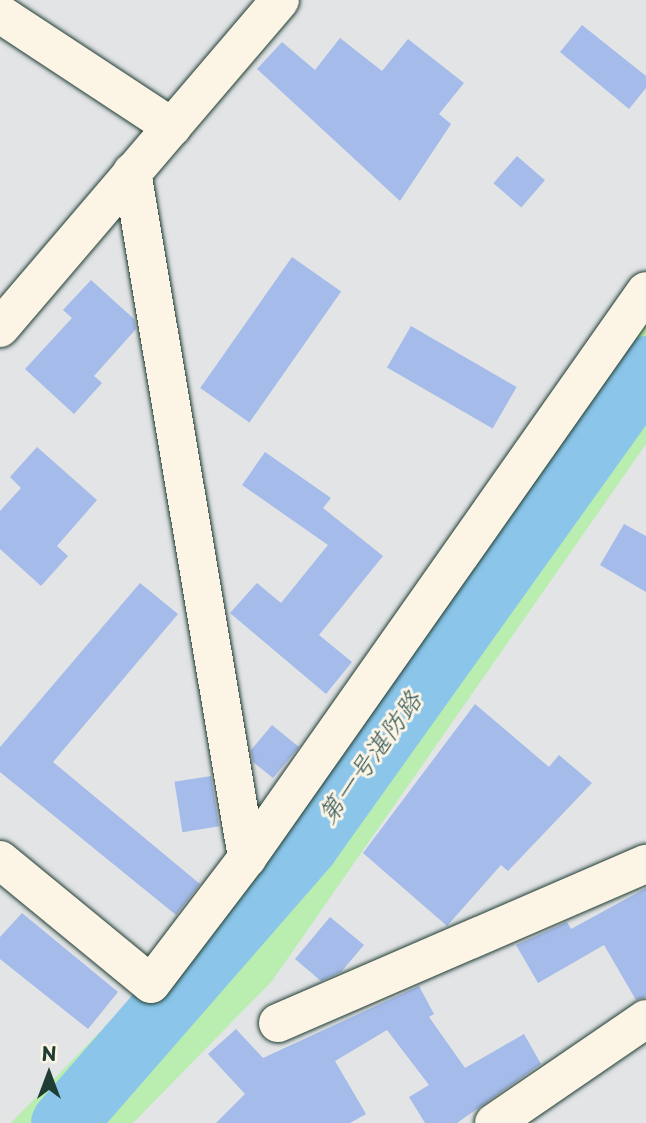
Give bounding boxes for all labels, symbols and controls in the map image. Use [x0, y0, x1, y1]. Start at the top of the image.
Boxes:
water label: 第一号湛防路 [311, 685, 427, 829]
north arrow [14, 1039, 84, 1109]
text: N [41, 1039, 57, 1067]

